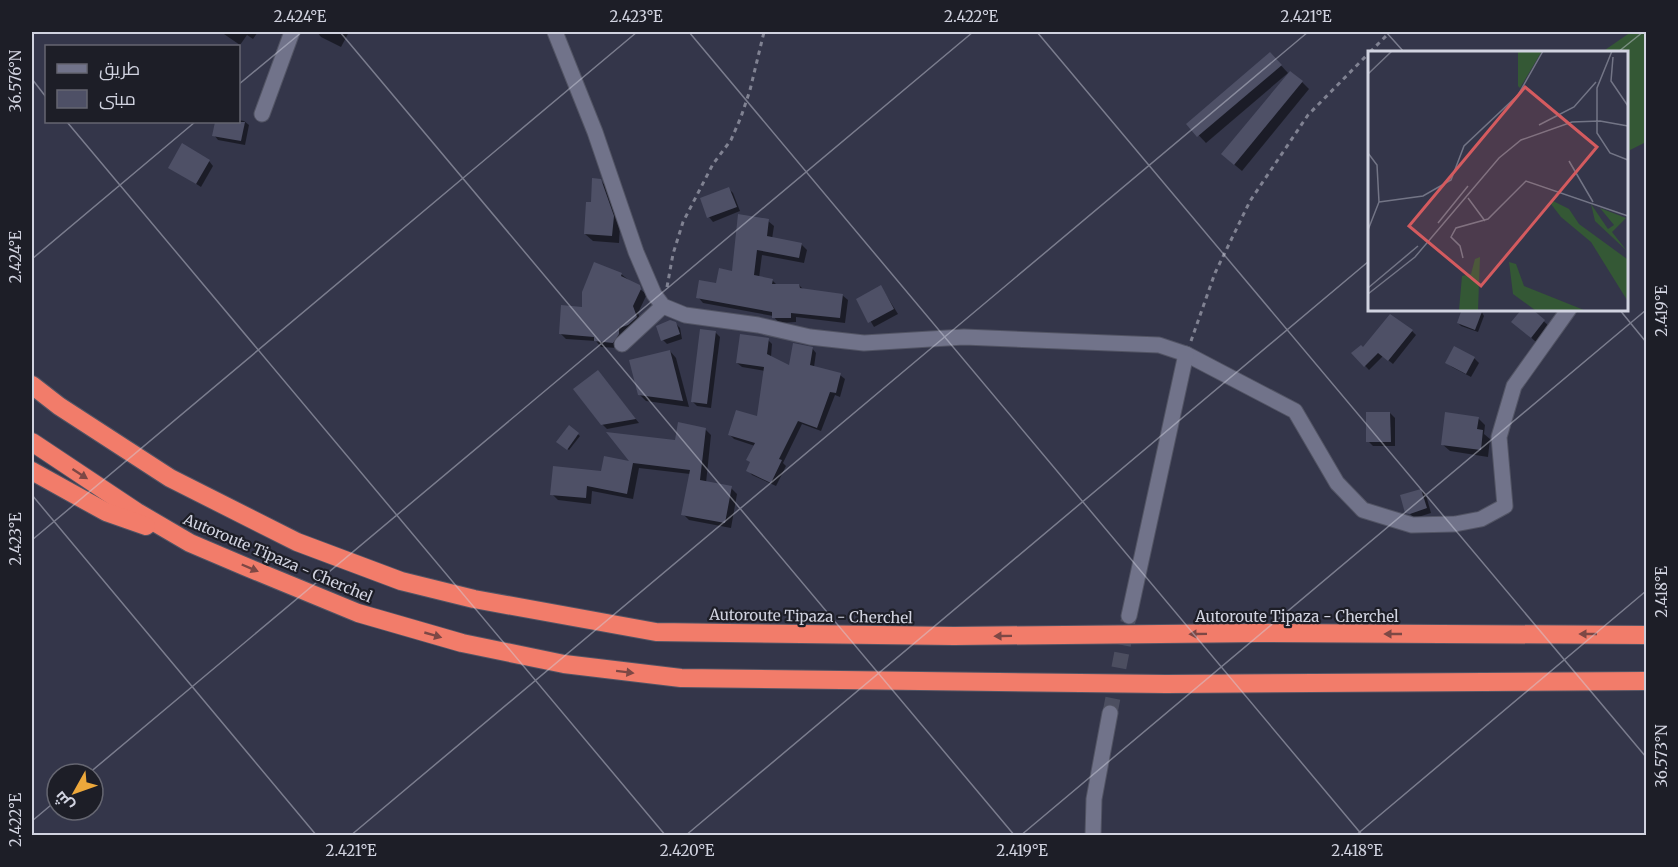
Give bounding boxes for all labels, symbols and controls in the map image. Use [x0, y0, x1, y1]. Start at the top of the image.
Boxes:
text: 2.424°E [274, 7, 327, 26]
text: 2.423°E [609, 7, 663, 26]
text: 2.422°E [944, 7, 998, 26]
text: 2.421°E [1281, 7, 1332, 26]
legend [45, 45, 240, 123]
text: 36.576°N [6, 49, 25, 112]
inset map [1368, 51, 1627, 310]
text: طريق [99, 57, 140, 81]
text: مبنى [99, 87, 136, 110]
text: 2.424°E [6, 230, 25, 283]
text: 2.419°E [1652, 285, 1671, 337]
one-way arrow [72, 469, 88, 480]
street label: Autoroute Tipaza - Cherchel [180, 509, 376, 607]
text: 2.423°E [6, 512, 25, 566]
one-way arrow [242, 563, 260, 573]
text: 2.418°E [1652, 566, 1671, 618]
street label: Autoroute Tipaza - Cherchel [708, 605, 913, 627]
street label: Autoroute Tipaza - Cherchel [1194, 607, 1399, 626]
one-way arrow [1189, 629, 1208, 639]
one-way arrow [1384, 629, 1403, 639]
one-way arrow [1579, 629, 1598, 639]
one-way arrow [424, 631, 442, 640]
one-way arrow [994, 631, 1013, 641]
one-way arrow [615, 667, 634, 676]
text: 36.573°N [1652, 724, 1671, 788]
north arrow [45, 762, 105, 822]
text: ش [49, 787, 78, 816]
text: 2.422°E [6, 793, 25, 847]
text: 2.421°E [326, 841, 377, 860]
text: 2.420°E [660, 841, 715, 860]
text: 2.419°E [996, 841, 1048, 860]
text: 2.418°E [1331, 841, 1383, 860]

